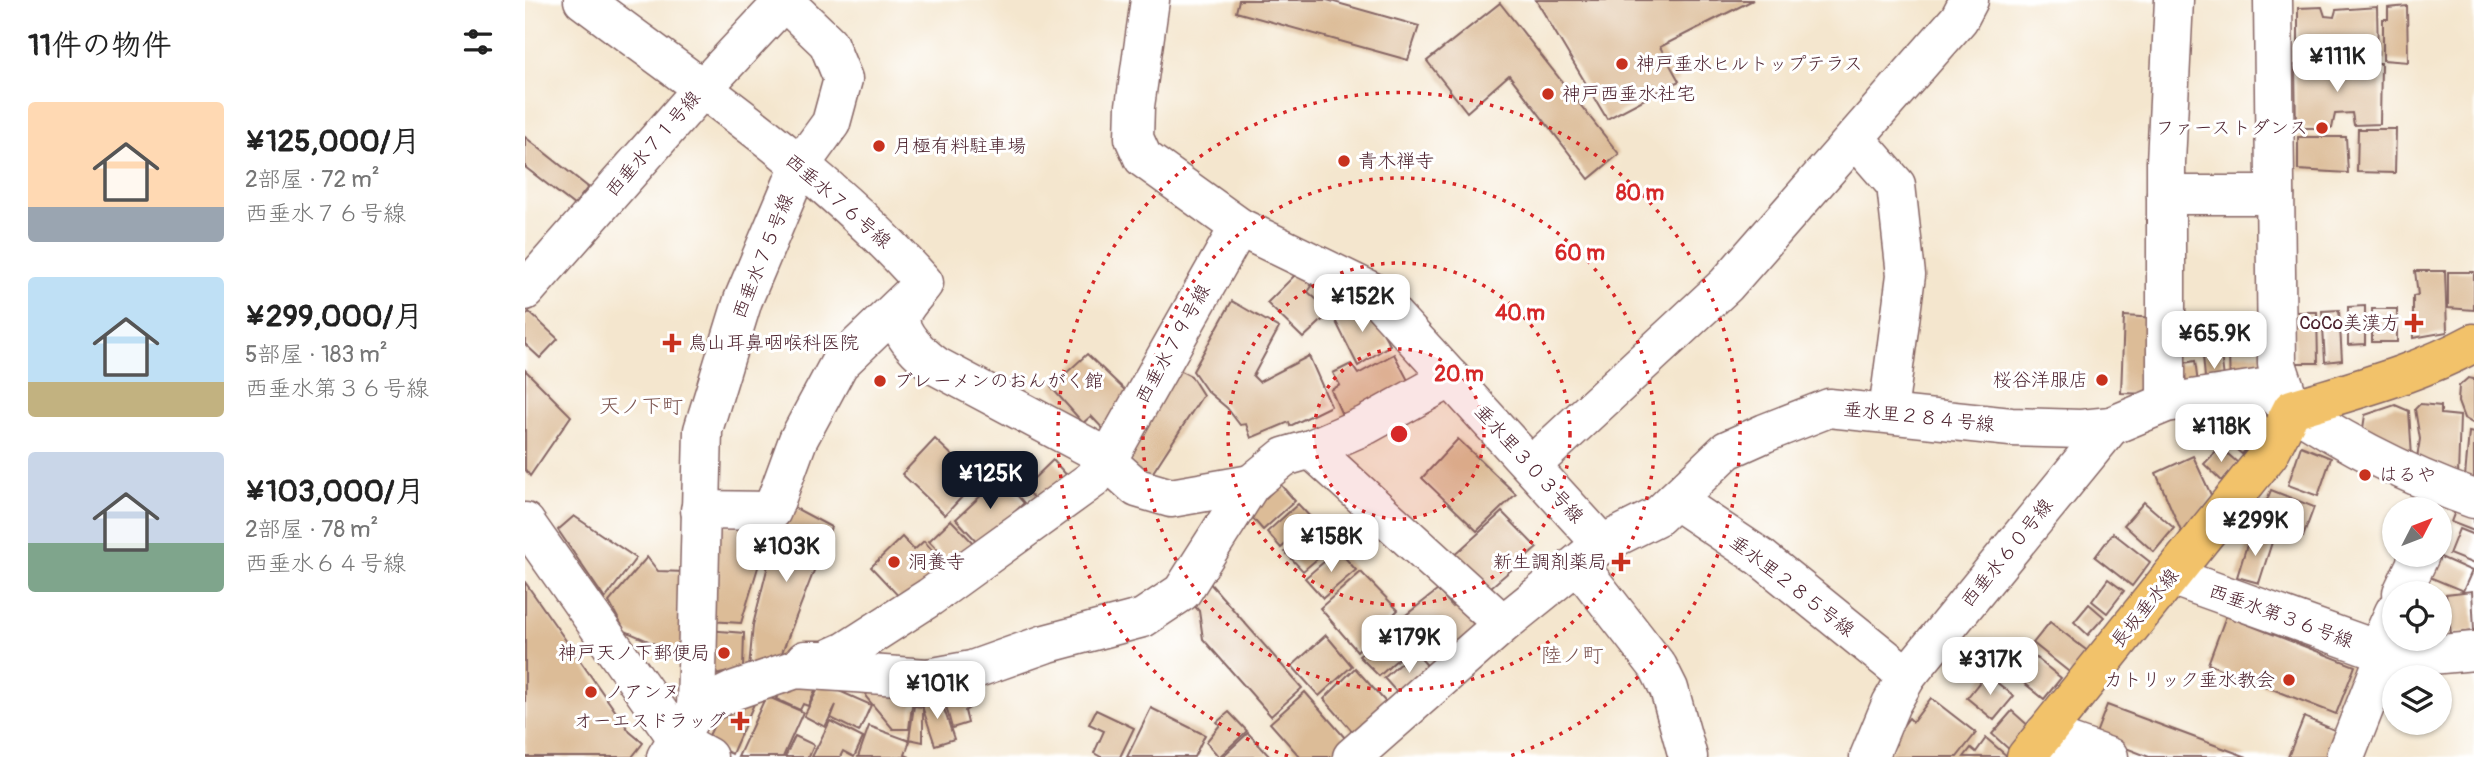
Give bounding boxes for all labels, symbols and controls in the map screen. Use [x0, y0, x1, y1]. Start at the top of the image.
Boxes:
icon: filters [459, 23, 497, 61]
text: 11件の物件 [28, 27, 171, 64]
pin: ¥111K [2288, 34, 2386, 94]
text: ¥111K [2309, 42, 2365, 71]
place label: 神戸垂水ヒルトップテラス [1636, 52, 1863, 76]
marker: 神戸垂水ヒルトップテラス [1614, 56, 1630, 72]
place label: 神戸西垂水社宅 [1562, 82, 1695, 106]
street label: 西垂水７１号線 [600, 86, 706, 202]
marker: 神戸西垂水社宅 [1540, 86, 1556, 102]
place label: ファーストダンス [2156, 116, 2308, 140]
marker: ファーストダンス [2314, 120, 2330, 136]
text: ¥125,000/月 [245, 123, 420, 160]
icon: home [84, 130, 168, 214]
place label: 月極有料駐車場 [893, 134, 1026, 158]
marker: 月極有料駐車場 [871, 138, 887, 154]
street label: 西垂水７６号線 [780, 148, 896, 254]
place label: 青木禅寺 [1358, 149, 1434, 173]
marker: 青木禅寺 [1336, 153, 1352, 169]
text: 2部屋 · 72 m² [245, 165, 380, 194]
text: 80 m [1616, 180, 1664, 207]
street label: 西垂水７５号線 [727, 190, 799, 322]
text: 西垂水７６号線 [245, 199, 406, 228]
text: 60 m [1555, 240, 1605, 267]
pin: ¥152K [1313, 274, 1411, 334]
street label: 西垂水７９号線 [1130, 280, 1216, 408]
text: ¥152K [1330, 282, 1394, 311]
text: ¥299,000/月 [245, 298, 423, 335]
text: 40 m [1495, 300, 1545, 327]
icon: home [84, 305, 168, 389]
place label: CoCo美漢方 [2299, 311, 2400, 335]
pin: ¥65.9K [2157, 312, 2271, 371]
marker: CoCo美漢方 [2406, 315, 2422, 331]
text: ¥65.9K [2178, 319, 2250, 348]
place label: 鳥山耳鼻咽喉科医院 [688, 331, 859, 355]
marker: 鳥山耳鼻咽喉科医院 [662, 333, 682, 353]
text: 5部屋 · 183 m² [245, 340, 388, 369]
text: 20 m [1434, 361, 1484, 388]
place label: 桜谷洋服店 [1993, 368, 2088, 392]
place label: ブレーメンのおんがく館 [894, 369, 1103, 393]
marker: 桜谷洋服店 [2094, 372, 2110, 388]
marker: ブレーメンのおんがく館 [872, 373, 888, 389]
text: 西垂水第３６号線 [245, 374, 429, 403]
district label: 天ノ下町 [599, 393, 683, 420]
street label: 垂水里２８４号線 [1842, 397, 1996, 437]
street label: 垂水里３０３号線 [1469, 399, 1589, 529]
pin: ¥118K [2172, 405, 2270, 464]
text: ¥118K [2191, 412, 2251, 441]
centre of rings [1387, 422, 1411, 446]
pin: ¥125K [941, 452, 1039, 511]
text: ¥125K [958, 459, 1022, 488]
place label: はるや [2379, 463, 2436, 487]
marker: はるや [2357, 467, 2373, 483]
text: ¥103,000/月 [245, 473, 425, 510]
icon: home [84, 480, 168, 564]
street label: 西垂水６０号線 [1956, 494, 2058, 612]
north arrow [2382, 497, 2452, 567]
map controls [2382, 497, 2452, 735]
pin: ¥299K [2206, 498, 2304, 558]
text: ¥299K [2222, 506, 2288, 535]
pin: ¥158K [1282, 514, 1380, 574]
text: 2部屋 · 78 m² [245, 515, 378, 544]
text: ¥158K [1300, 522, 1362, 551]
pin: ¥103K [737, 524, 835, 584]
street label: 垂水里２８５号線 [1725, 530, 1859, 642]
text: ¥103K [752, 532, 820, 561]
text: 西垂水６４号線 [245, 549, 406, 578]
place label: 洞養寺 [908, 550, 965, 574]
place label: 新生調剤薬局 [1493, 550, 1607, 574]
marker: 洞養寺 [886, 554, 902, 570]
marker: 新生調剤薬局 [1613, 554, 1629, 570]
street label: 長坂垂水線 [2106, 564, 2184, 652]
street label: 西垂水第３６号線 [2205, 579, 2357, 653]
button: locate [2382, 581, 2452, 651]
pin: ¥179K [1360, 616, 1458, 675]
text: ¥179K [1378, 623, 1440, 652]
pin: ¥317K [1941, 638, 2039, 697]
place label: 神戸天ノ下郵便局 [558, 641, 710, 665]
district label: 陸ノ町 [1541, 642, 1604, 669]
marker: 神戸天ノ下郵便局 [716, 645, 732, 661]
text: ¥317K [1958, 645, 2022, 674]
pin: ¥101K [888, 662, 986, 721]
button: layers [2382, 665, 2452, 735]
place label: カトリック垂水教会 [2104, 668, 2275, 692]
text: ¥101K [905, 669, 969, 698]
marker: カトリック垂水教会 [2281, 672, 2297, 688]
place label: ノアンヌ [605, 680, 680, 704]
marker: ノアンヌ [583, 684, 599, 700]
place label: オーエスドラッグ [574, 709, 726, 733]
marker: オーエスドラッグ [732, 713, 748, 729]

